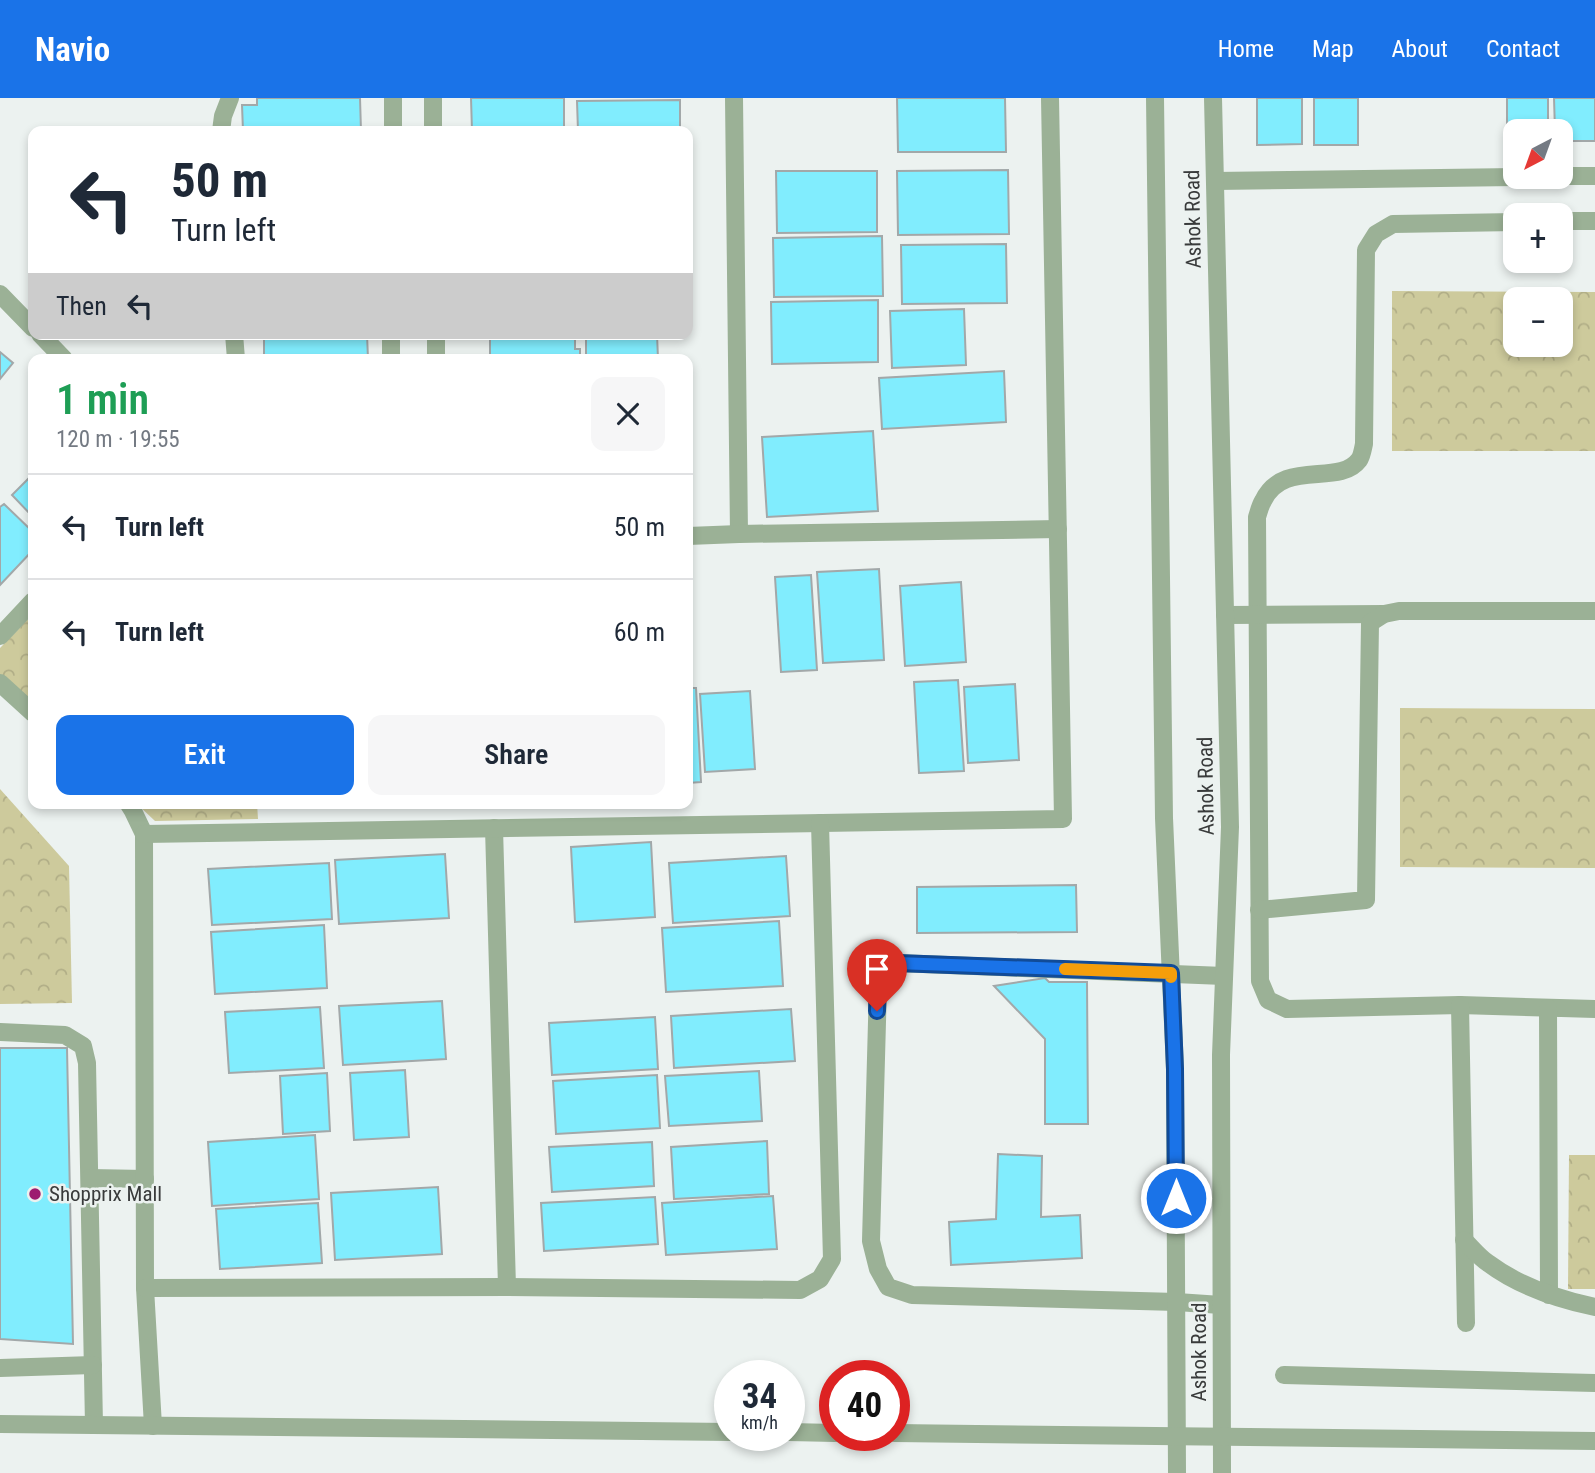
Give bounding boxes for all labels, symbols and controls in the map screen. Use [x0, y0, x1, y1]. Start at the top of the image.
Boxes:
text: Navio [35, 30, 110, 69]
text: Home [1218, 35, 1274, 63]
text: Map [1312, 35, 1354, 63]
text: About [1392, 35, 1448, 63]
text: Contact [1486, 35, 1560, 63]
north arrow [1503, 119, 1573, 189]
map controls [1503, 119, 1573, 357]
text: 50 m [171, 152, 268, 209]
icon: left [56, 154, 147, 245]
street label: Ashok Road [1180, 169, 1206, 269]
button: + [1503, 203, 1573, 273]
text: Turn left [171, 211, 276, 249]
icon: left [121, 287, 159, 325]
button: − [1503, 287, 1573, 357]
text: Then [56, 291, 107, 321]
text: 1 min [56, 375, 149, 424]
button: close [591, 377, 665, 451]
text: 120 m · 19:55 [56, 426, 180, 453]
icon: left [56, 508, 94, 546]
text: Turn left [115, 512, 204, 542]
text: 50 m [614, 512, 665, 542]
icon: left [56, 613, 94, 651]
text: Turn left [115, 617, 204, 647]
text: 60 m [614, 617, 665, 647]
button: Exit [56, 715, 354, 795]
button: Share [368, 715, 665, 795]
street label: Ashok Road [1193, 736, 1219, 836]
pin [847, 939, 907, 1011]
icon: arrive [858, 950, 896, 988]
position arrow [1139, 1161, 1213, 1235]
place label: Shopprix Mall [49, 1182, 162, 1206]
marker: Shopprix Mall [27, 1186, 43, 1202]
street label: Ashok Road [1187, 1303, 1211, 1401]
speed limit sign: 40 [819, 1360, 910, 1451]
text: 34 [742, 1376, 777, 1417]
text: km/h [741, 1412, 778, 1433]

